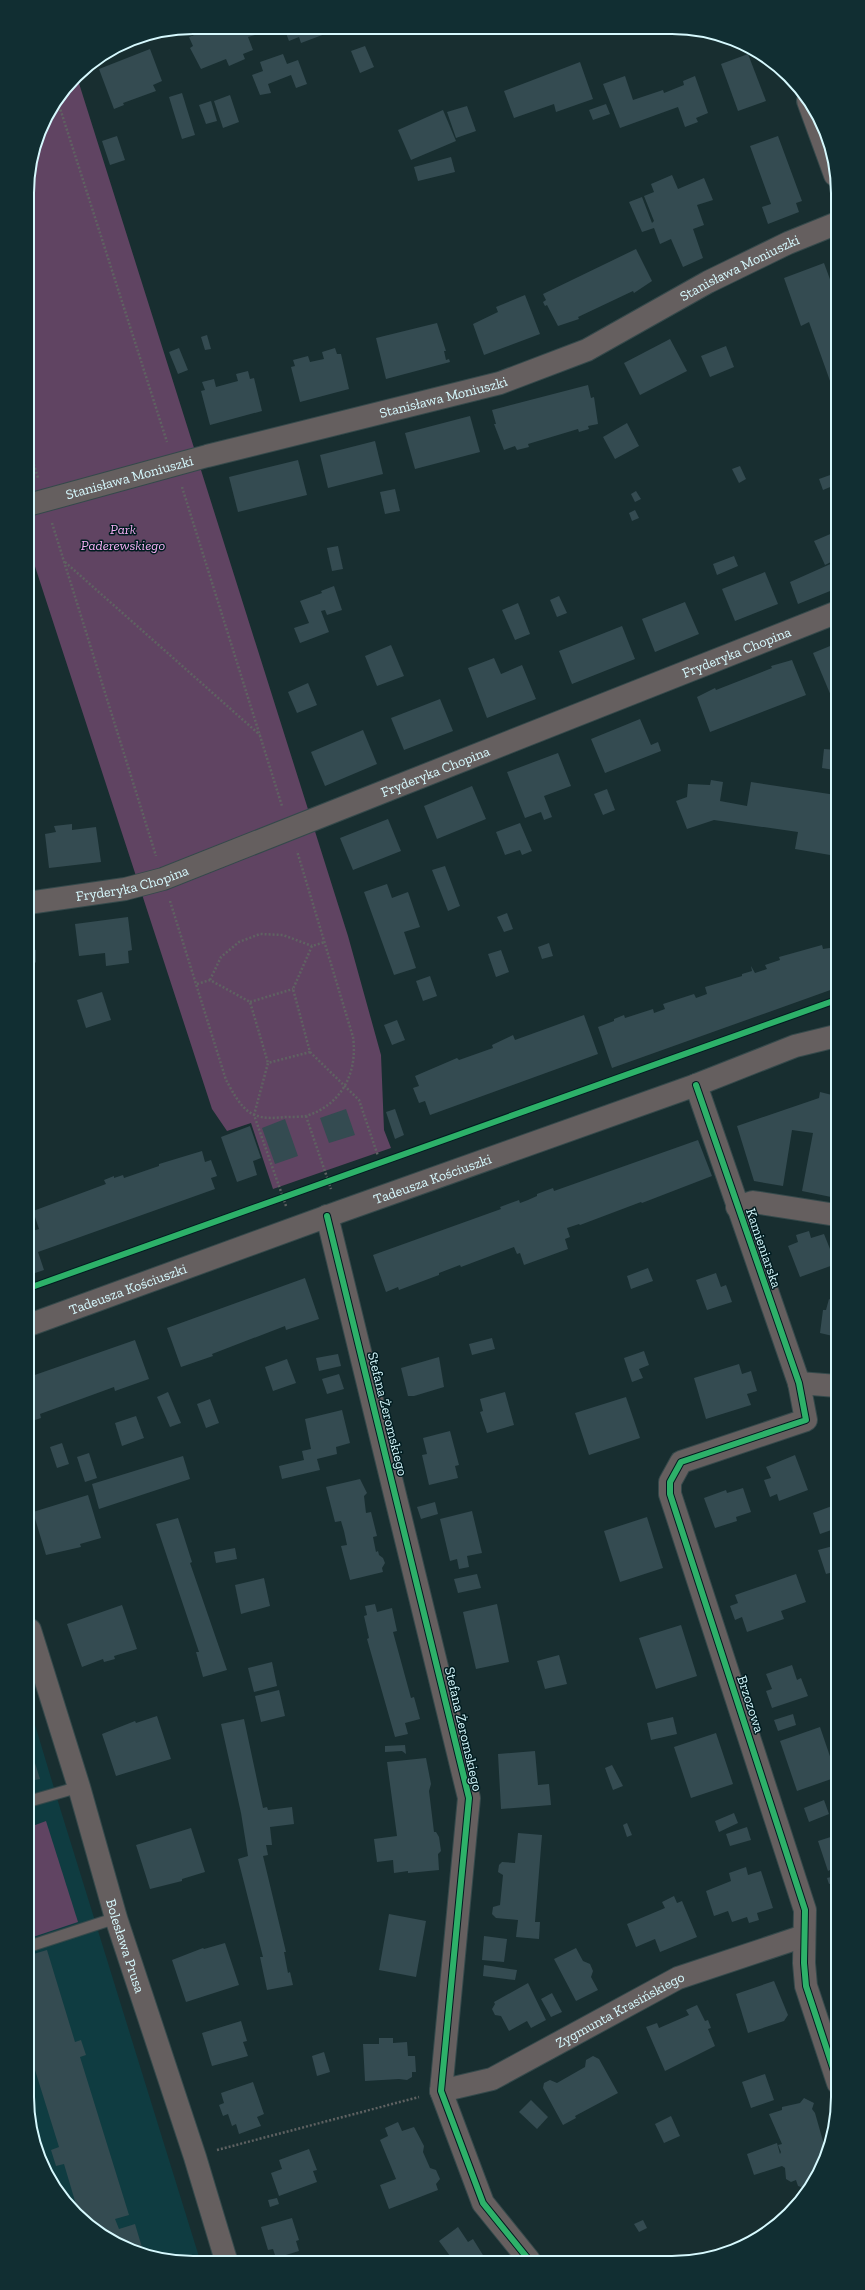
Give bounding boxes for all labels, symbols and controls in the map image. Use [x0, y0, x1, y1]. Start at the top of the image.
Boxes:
street label: Stanisława Moniuszki [677, 231, 802, 305]
street label: Stanisława Moniuszki [377, 373, 510, 422]
street label: Stanisława Moniuszki [64, 452, 195, 503]
park label: Park Paderewskiego [81, 521, 165, 554]
street label: Fryderyka Chopina [680, 623, 794, 682]
street label: Fryderyka Chopina [378, 742, 492, 801]
street label: Fryderyka Chopina [75, 862, 191, 905]
street label: Tadeusza Kościuszki [371, 1150, 494, 1208]
street label: Kamieniarska [742, 1206, 785, 1290]
street label: Tadeusza Kościuszki [67, 1260, 189, 1319]
street label: Stefana Żeromskiego [364, 1350, 411, 1478]
street label: Stefana Żeromskiego [441, 1665, 486, 1793]
street label: Brzozowa [733, 1673, 768, 1735]
street label: Bolesława Prusa [102, 1897, 148, 1995]
street label: Zygmunta Krasińskiego [553, 1969, 687, 2052]

